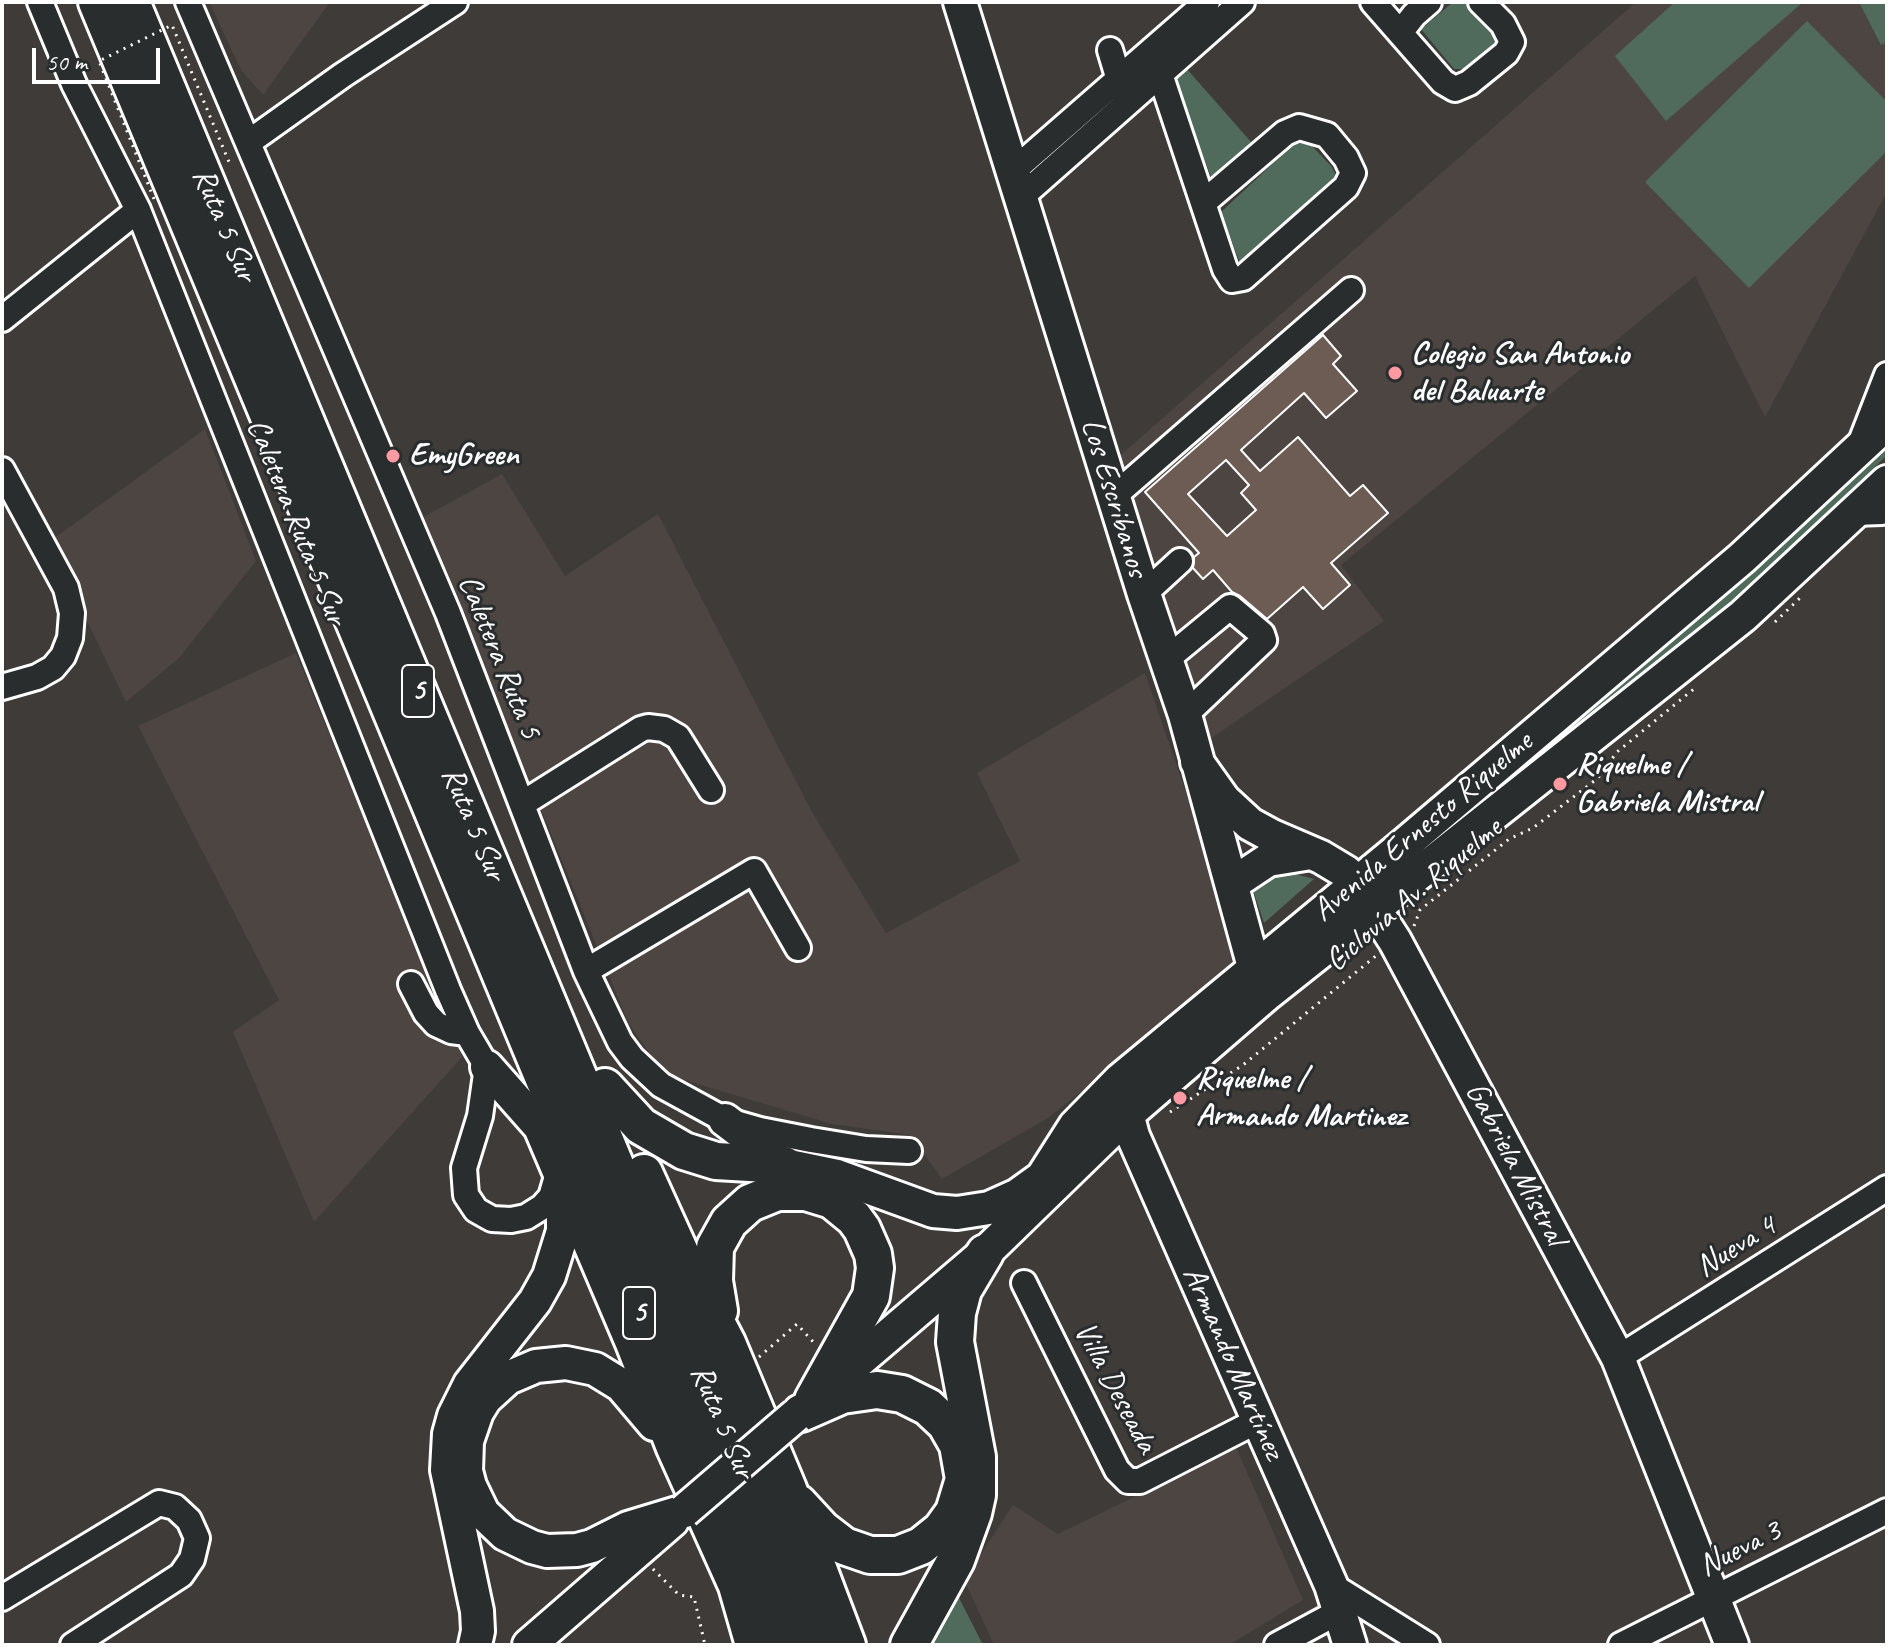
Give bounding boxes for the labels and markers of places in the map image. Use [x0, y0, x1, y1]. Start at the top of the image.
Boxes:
place label: Colegio San Antonio del Baluarte [1411, 336, 1629, 411]
marker: Colegio San Antonio del Baluarte [1386, 364, 1404, 382]
place label: EmyGreen [409, 437, 519, 475]
marker: EmyGreen [384, 447, 402, 465]
place label: Riquelme / Gabriela Mistral [1576, 747, 1759, 822]
marker: Riquelme / Gabriela Mistral [1551, 775, 1569, 793]
place label: Riquelme / Armando Martinez [1196, 1061, 1406, 1136]
marker: Riquelme / Armando Martinez [1171, 1089, 1189, 1107]

